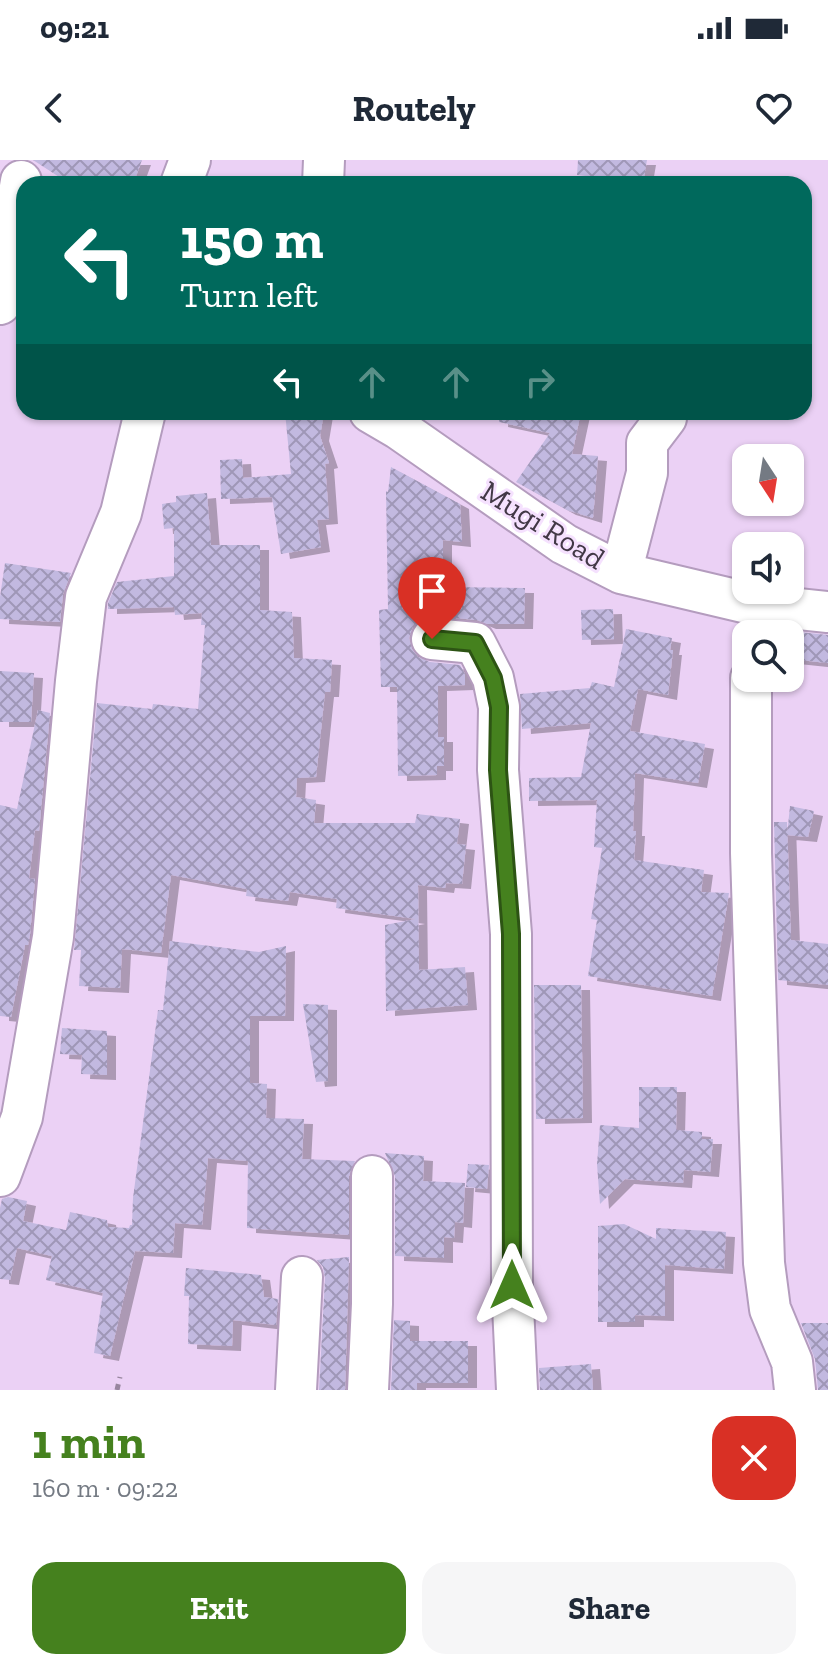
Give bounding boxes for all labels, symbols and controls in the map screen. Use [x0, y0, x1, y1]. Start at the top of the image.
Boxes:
text: 09:21 [40, 10, 109, 46]
icon: back [32, 86, 76, 130]
icon: heart [752, 86, 796, 130]
text: Routely [352, 87, 476, 130]
text: 150 m [180, 205, 324, 272]
icon: left [48, 208, 152, 312]
text: Turn left [180, 273, 318, 316]
icon: left [266, 360, 310, 404]
icon: ahead [350, 360, 394, 404]
icon: ahead [434, 360, 478, 404]
icon: right [518, 360, 562, 404]
north arrow [732, 444, 804, 516]
map controls [732, 444, 804, 692]
street label: Mugi Road [475, 473, 612, 577]
button: sound [732, 532, 804, 604]
pin [398, 557, 466, 639]
icon: arrive [410, 569, 454, 613]
button: search [732, 620, 804, 692]
position arrow [470, 1243, 554, 1327]
text: 1 min [32, 1413, 145, 1470]
button: close [712, 1416, 796, 1500]
text: 160 m · 09:22 [32, 1472, 178, 1504]
button: Exit [32, 1562, 406, 1654]
button: Share [422, 1562, 796, 1654]

